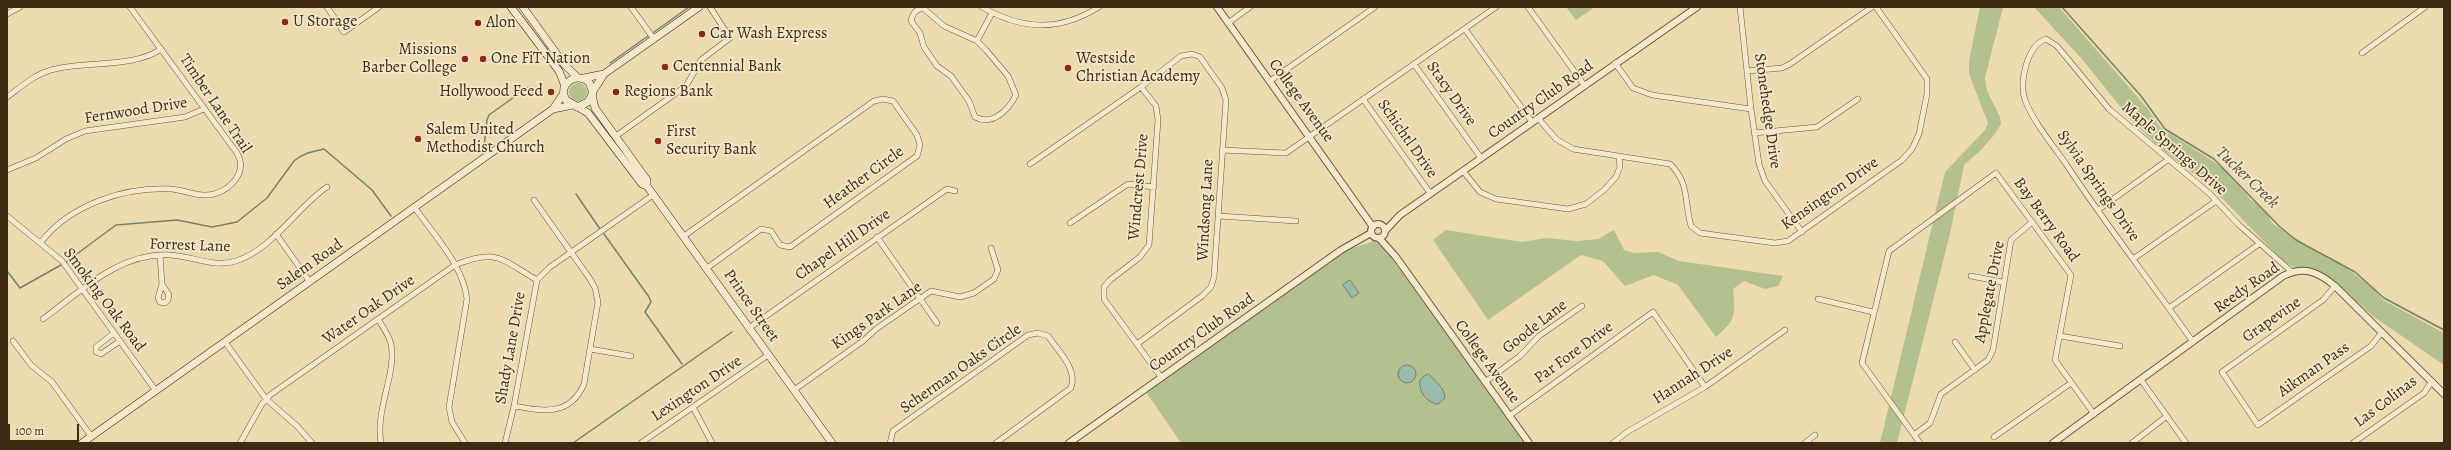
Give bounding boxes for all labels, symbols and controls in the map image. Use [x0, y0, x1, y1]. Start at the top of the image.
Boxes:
place label: U Storage [293, 12, 357, 32]
place label: Alon [486, 13, 516, 33]
marker: U Storage [280, 17, 290, 27]
marker: Alon [473, 18, 483, 28]
place label: Car Wash Express [710, 24, 828, 44]
marker: Car Wash Express [697, 29, 707, 39]
place label: Missions Barber College [362, 40, 457, 78]
place label: One FiT Nation [491, 49, 590, 69]
place label: Westside Christian Academy [1076, 49, 1200, 87]
street label: Timber Lane Trail [175, 51, 255, 157]
street label: Stonehedge Drive [1749, 52, 1785, 170]
marker: Missions Barber College [460, 54, 470, 64]
marker: One FiT Nation [478, 54, 488, 64]
street label: College Avenue [1264, 56, 1338, 146]
place label: Centennial Bank [673, 57, 781, 77]
street label: Country Club Road [1485, 57, 1597, 143]
street label: Stacy Drive [1422, 58, 1480, 130]
marker: Centennial Bank [660, 62, 670, 72]
marker: Westside Christian Academy [1063, 63, 1073, 73]
place label: Hollywood Feed [439, 82, 543, 102]
place label: Regions Bank [624, 82, 713, 102]
marker: Hollywood Feed [546, 87, 556, 97]
marker: Regions Bank [611, 87, 621, 97]
street label: Fernwood Drive [83, 93, 189, 129]
street label: Schichtl Drive [1373, 96, 1441, 182]
street label: Maple Springs Drive [2117, 98, 2231, 200]
place label: Salem United Methodist Church [426, 120, 545, 158]
place label: First Security Bank [666, 122, 757, 160]
street label: Sylvia Springs Drive [2052, 127, 2144, 245]
street label: Windcrest Drive [1125, 133, 1153, 241]
marker: Salem United Methodist Church [413, 134, 423, 144]
marker: First Security Bank [653, 136, 663, 146]
street label: Heather Circle [820, 142, 908, 214]
water label: Tucker Creek [2211, 143, 2283, 213]
street label: Kensington Drive [1778, 153, 1882, 235]
street label: Windsong Lane [1194, 159, 1218, 261]
street label: Bay Berry Road [2009, 174, 2083, 266]
street label: Chapel Hill Drive [792, 205, 894, 285]
street label: Forrest Lane [149, 235, 231, 257]
street label: Salem Road [273, 235, 347, 295]
street label: Applegate Drive [1971, 239, 2009, 345]
street label: Smoking Oak Road [59, 244, 149, 356]
street label: Reedy Road [2210, 258, 2284, 318]
street label: Prince Street [719, 266, 783, 346]
street label: Water Oak Drive [319, 271, 419, 349]
street label: Kings Park Lane [828, 278, 926, 354]
street label: Shady Lane Drive [492, 290, 530, 406]
street label: Country Club Road [1146, 290, 1258, 376]
street label: Grapevine [2239, 293, 2305, 347]
street label: Goode Lane [1499, 296, 1571, 358]
street label: College Avenue [1450, 317, 1524, 407]
street label: Par Fore Drive [1531, 318, 1617, 388]
street label: Scherman Oaks Circle [897, 320, 1025, 418]
street label: Aikman Pass [2274, 338, 2354, 402]
street label: Hannah Drive [1649, 343, 1737, 409]
street label: Lexington Drive [648, 352, 746, 426]
street label: Las Colinas [2351, 372, 2421, 432]
scale bar [10, 416, 81, 442]
text: 100 m [15, 423, 44, 439]

